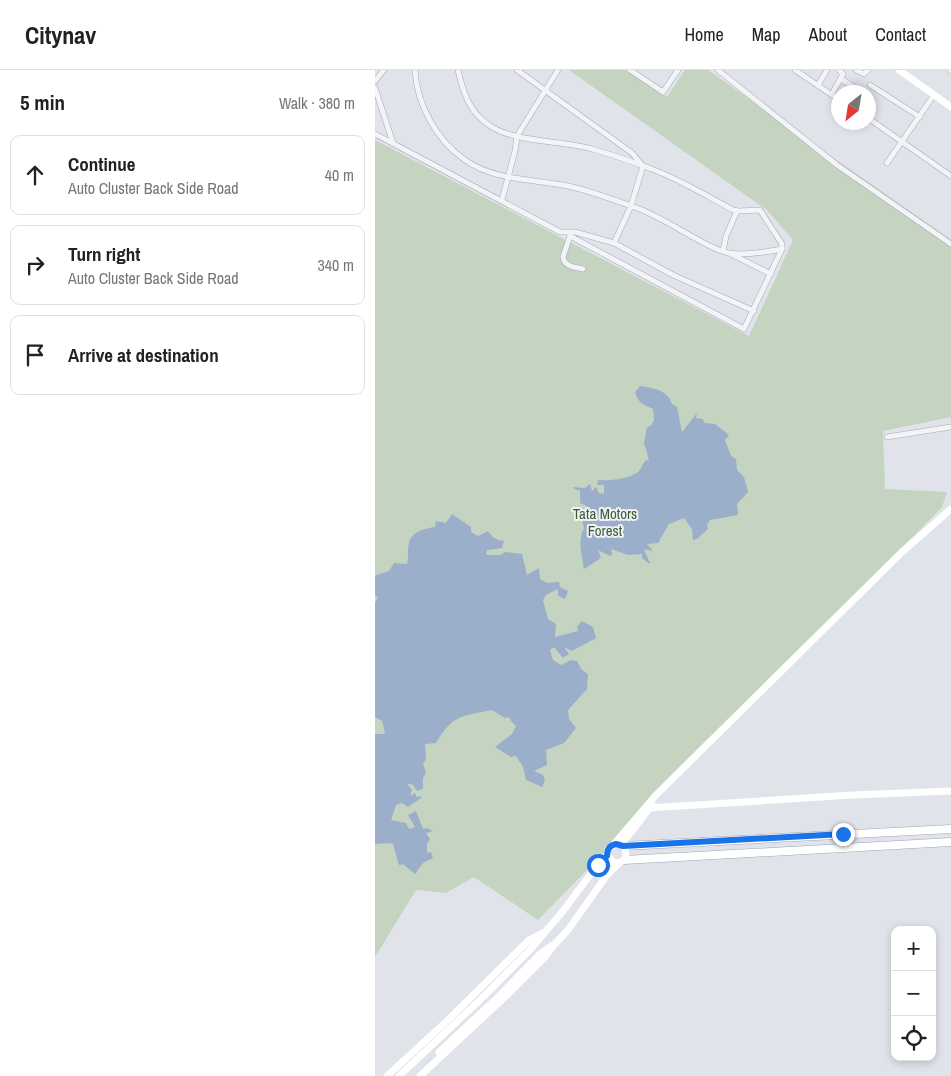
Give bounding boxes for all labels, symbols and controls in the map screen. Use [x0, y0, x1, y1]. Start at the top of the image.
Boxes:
text: Citynav [25, 19, 96, 51]
text: Home [684, 22, 724, 47]
text: Map [752, 22, 781, 47]
text: About [809, 22, 847, 47]
text: Contact [875, 22, 926, 47]
north arrow [831, 85, 876, 130]
text: 5 min [20, 88, 65, 117]
text: Walk · 380 m [279, 92, 355, 114]
text: Continue [68, 151, 136, 177]
icon: ahead [21, 161, 49, 189]
text: 40 m [325, 164, 354, 186]
text: Auto Cluster Back Side Road [68, 177, 239, 199]
text: Turn right [68, 241, 140, 267]
icon: right [21, 251, 49, 279]
text: 340 m [318, 254, 354, 276]
text: Auto Cluster Back Side Road [68, 267, 239, 289]
icon: arrive [21, 341, 49, 369]
text: Arrive at destination [68, 342, 219, 368]
park label: Tata Motors Forest [573, 503, 637, 541]
route end [832, 823, 855, 846]
route start [587, 854, 610, 877]
map controls [891, 926, 936, 1061]
button: + [891, 926, 936, 971]
button: − [891, 971, 936, 1016]
button: locate [891, 1016, 936, 1061]

